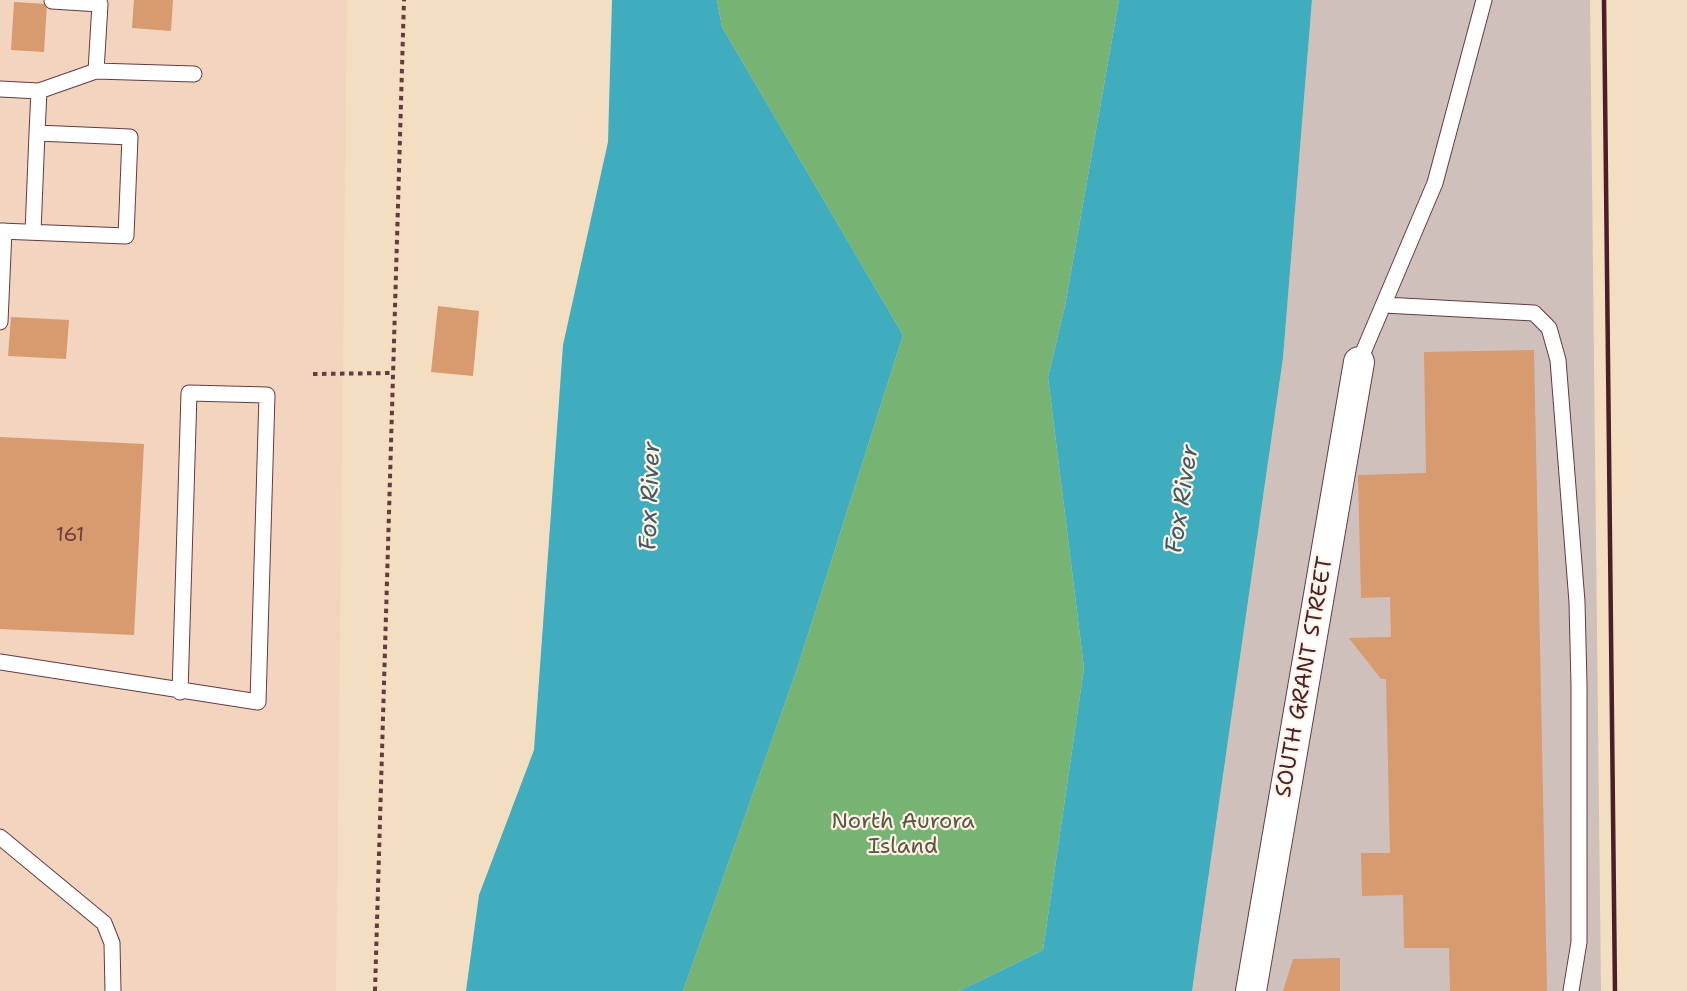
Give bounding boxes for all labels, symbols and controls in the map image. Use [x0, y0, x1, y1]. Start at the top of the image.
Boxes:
water label: Fox River [635, 441, 667, 551]
water label: Fox River [1160, 443, 1206, 555]
house number: 161 [56, 524, 84, 548]
street label: SOUTH GRANT STREET [1271, 555, 1339, 799]
park label: North Aurora Island [831, 809, 975, 860]

